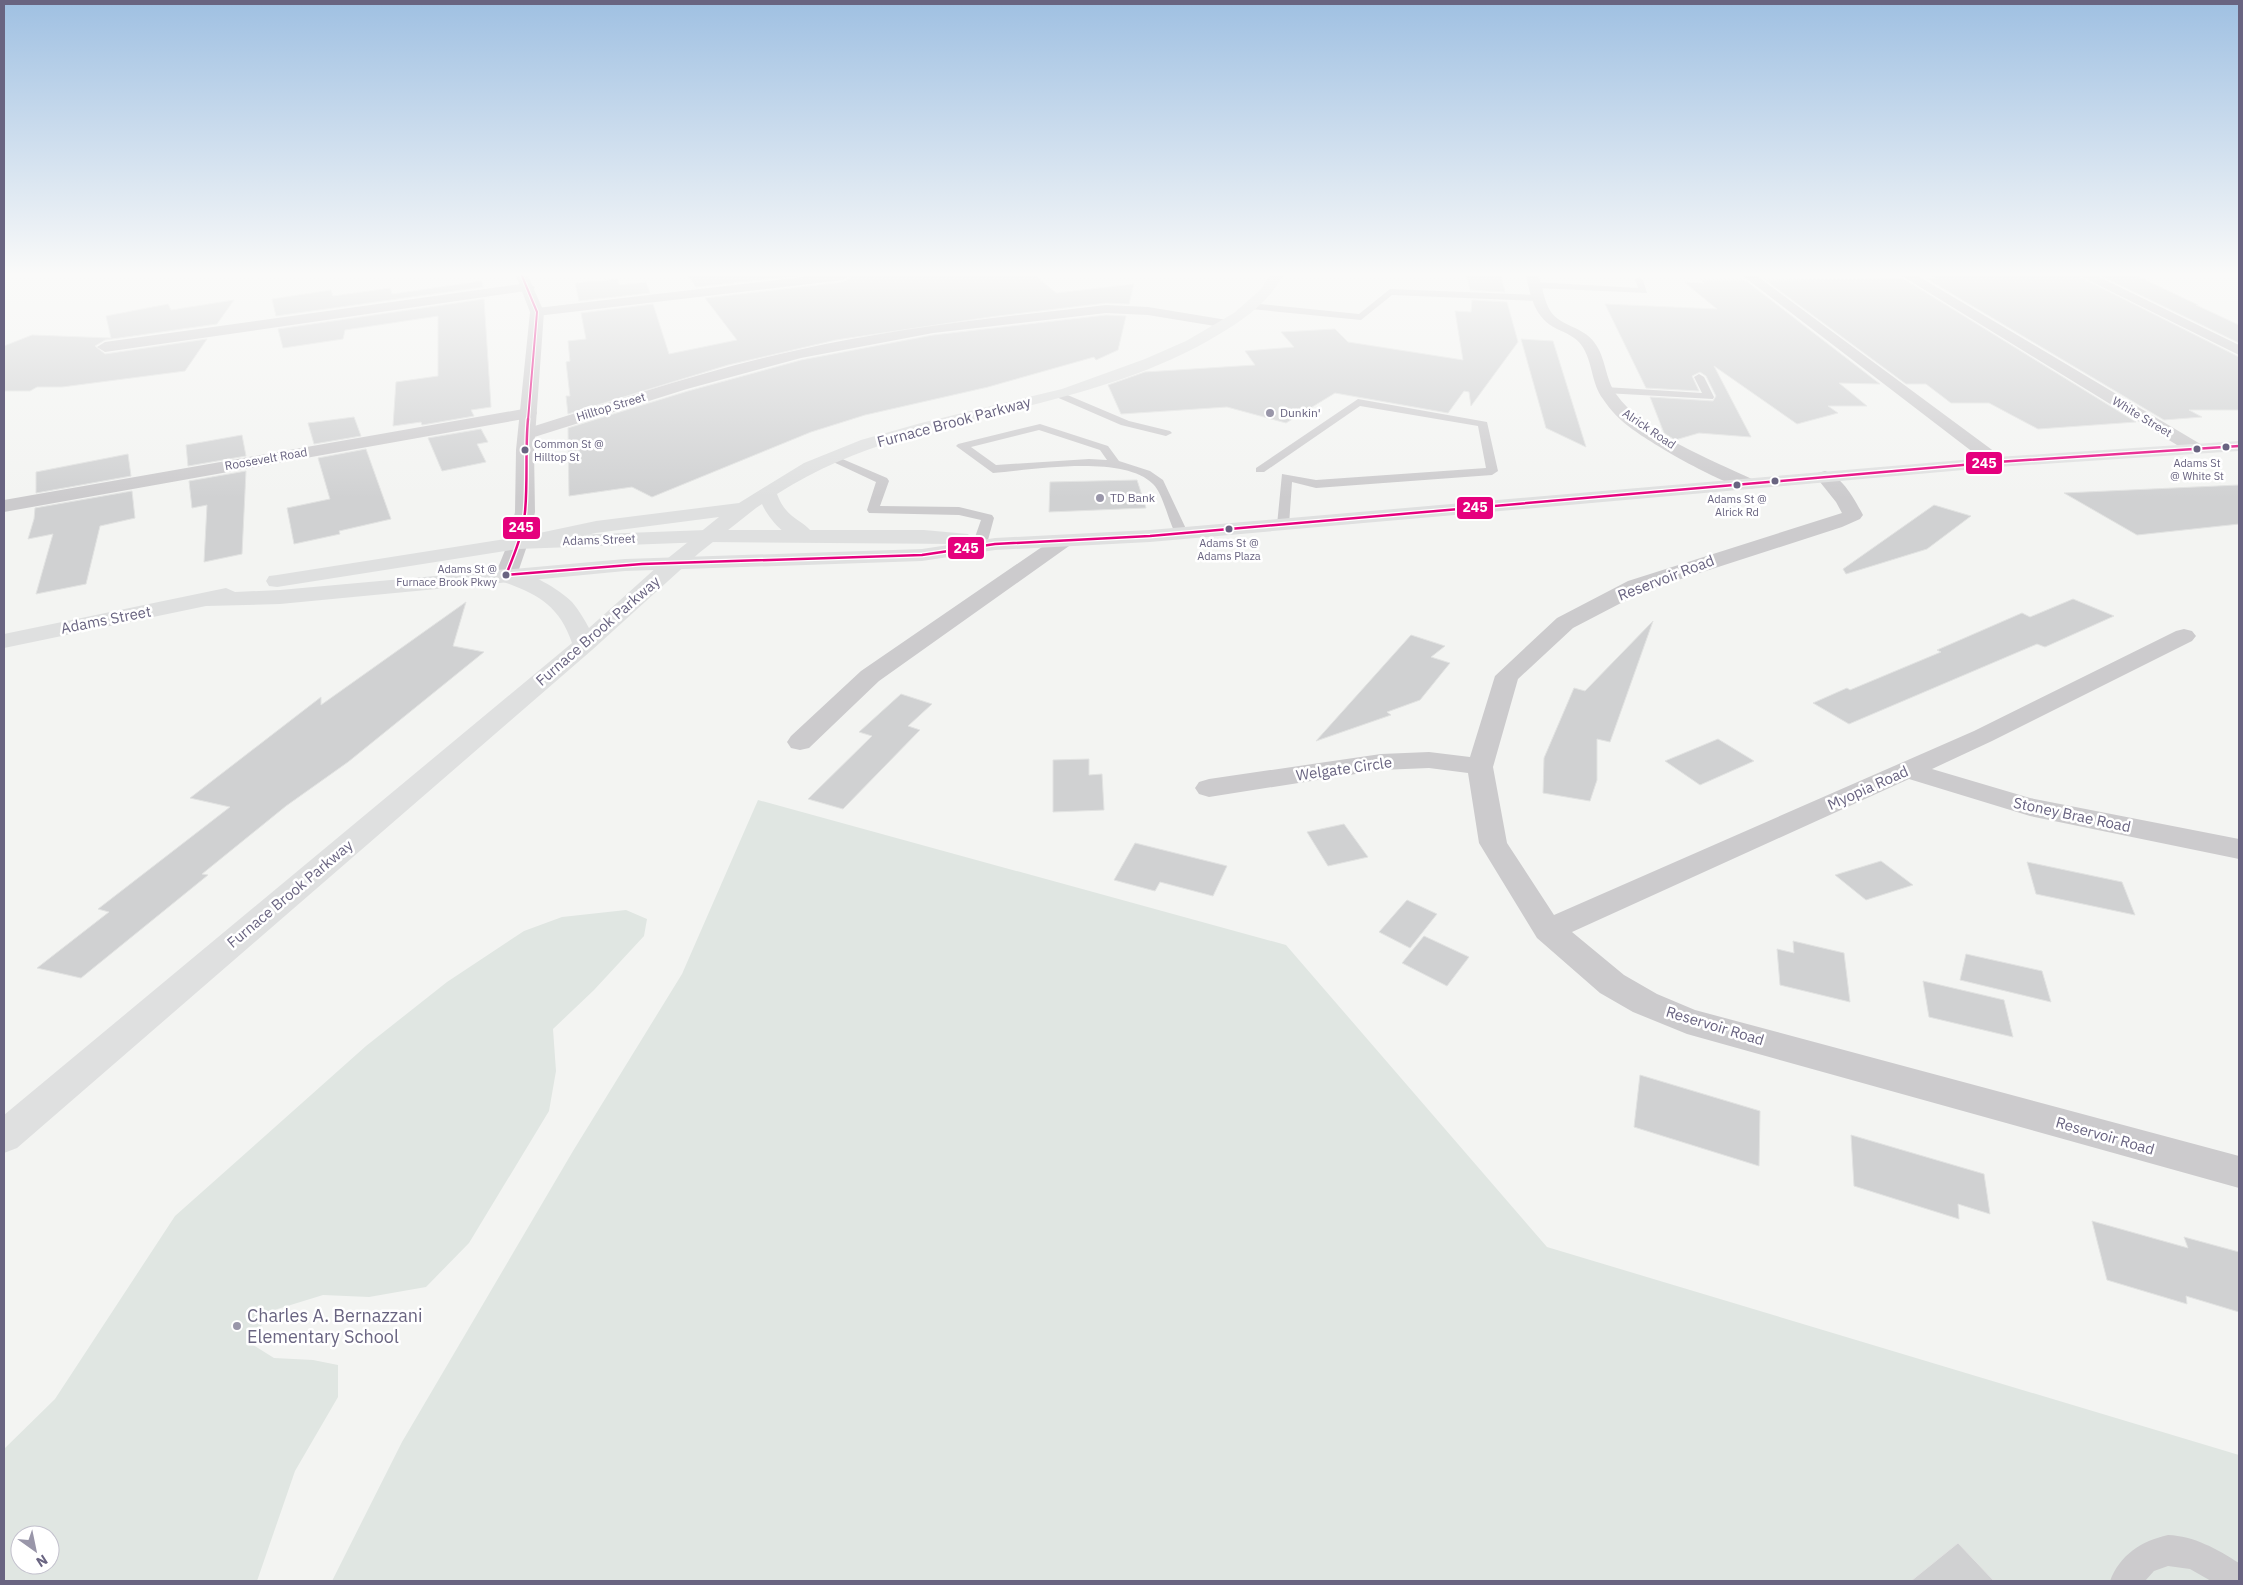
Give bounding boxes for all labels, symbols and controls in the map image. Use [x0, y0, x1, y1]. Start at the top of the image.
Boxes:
street label: Hilltop Street [574, 389, 647, 424]
street label: Furnace Brook Parkway [875, 392, 1033, 451]
street label: White Street [2110, 393, 2175, 440]
place label: Dunkin' [1280, 405, 1321, 420]
street label: Alrick Road [1620, 405, 1679, 452]
marker: Dunkin' [1264, 407, 1276, 419]
place label: Common St @ Hilltop St [534, 437, 604, 464]
unlabelled marker [2221, 442, 2231, 452]
street label: Roosevelt Road [223, 444, 308, 473]
marker: Adams St @ White St [2192, 444, 2202, 454]
marker: Common St @ Hilltop St [520, 445, 530, 455]
line badge: 245 [1965, 451, 2003, 475]
text: 245 [1971, 454, 1997, 472]
place label: Adams St @ White St [2170, 456, 2224, 483]
unlabelled marker [1770, 476, 1780, 486]
marker: Adams St @ Alrick Rd [1732, 480, 1742, 490]
place label: TD Bank [1110, 490, 1156, 505]
marker: TD Bank [1094, 492, 1106, 504]
place label: Adams St @ Alrick Rd [1707, 492, 1767, 519]
line badge: 245 [1456, 496, 1494, 520]
text: 245 [1462, 498, 1488, 516]
line badge: 245 [502, 516, 541, 540]
text: 245 [508, 518, 534, 536]
marker: Adams St @ Adams Plaza [1224, 524, 1234, 534]
street label: Adams Street [562, 531, 636, 548]
line badge: 245 [947, 536, 985, 560]
place label: Adams St @ Adams Plaza [1197, 536, 1261, 563]
text: 245 [953, 539, 979, 557]
street label: Reservoir Road [1615, 550, 1717, 605]
place label: Adams St @ Furnace Brook Pkwy [396, 562, 497, 589]
marker: Adams St @ Furnace Brook Pkwy [501, 570, 511, 580]
street label: Furnace Brook Parkway [532, 571, 664, 690]
street label: Adams Street [59, 601, 153, 638]
street label: Welgate Circle [1295, 752, 1393, 785]
street label: Myopia Road [1824, 761, 1911, 814]
street label: Stoney Brae Road [2012, 793, 2133, 836]
street label: Furnace Brook Parkway [223, 835, 357, 952]
street label: Reservoir Road [1664, 1002, 1767, 1049]
street label: Reservoir Road [2054, 1112, 2157, 1159]
place label: Charles A. Bernazzani Elementary School [247, 1304, 422, 1348]
marker: Charles A. Bernazzani Elementary School [231, 1320, 243, 1332]
north arrow [10, 1525, 60, 1575]
text: N [33, 1551, 51, 1571]

